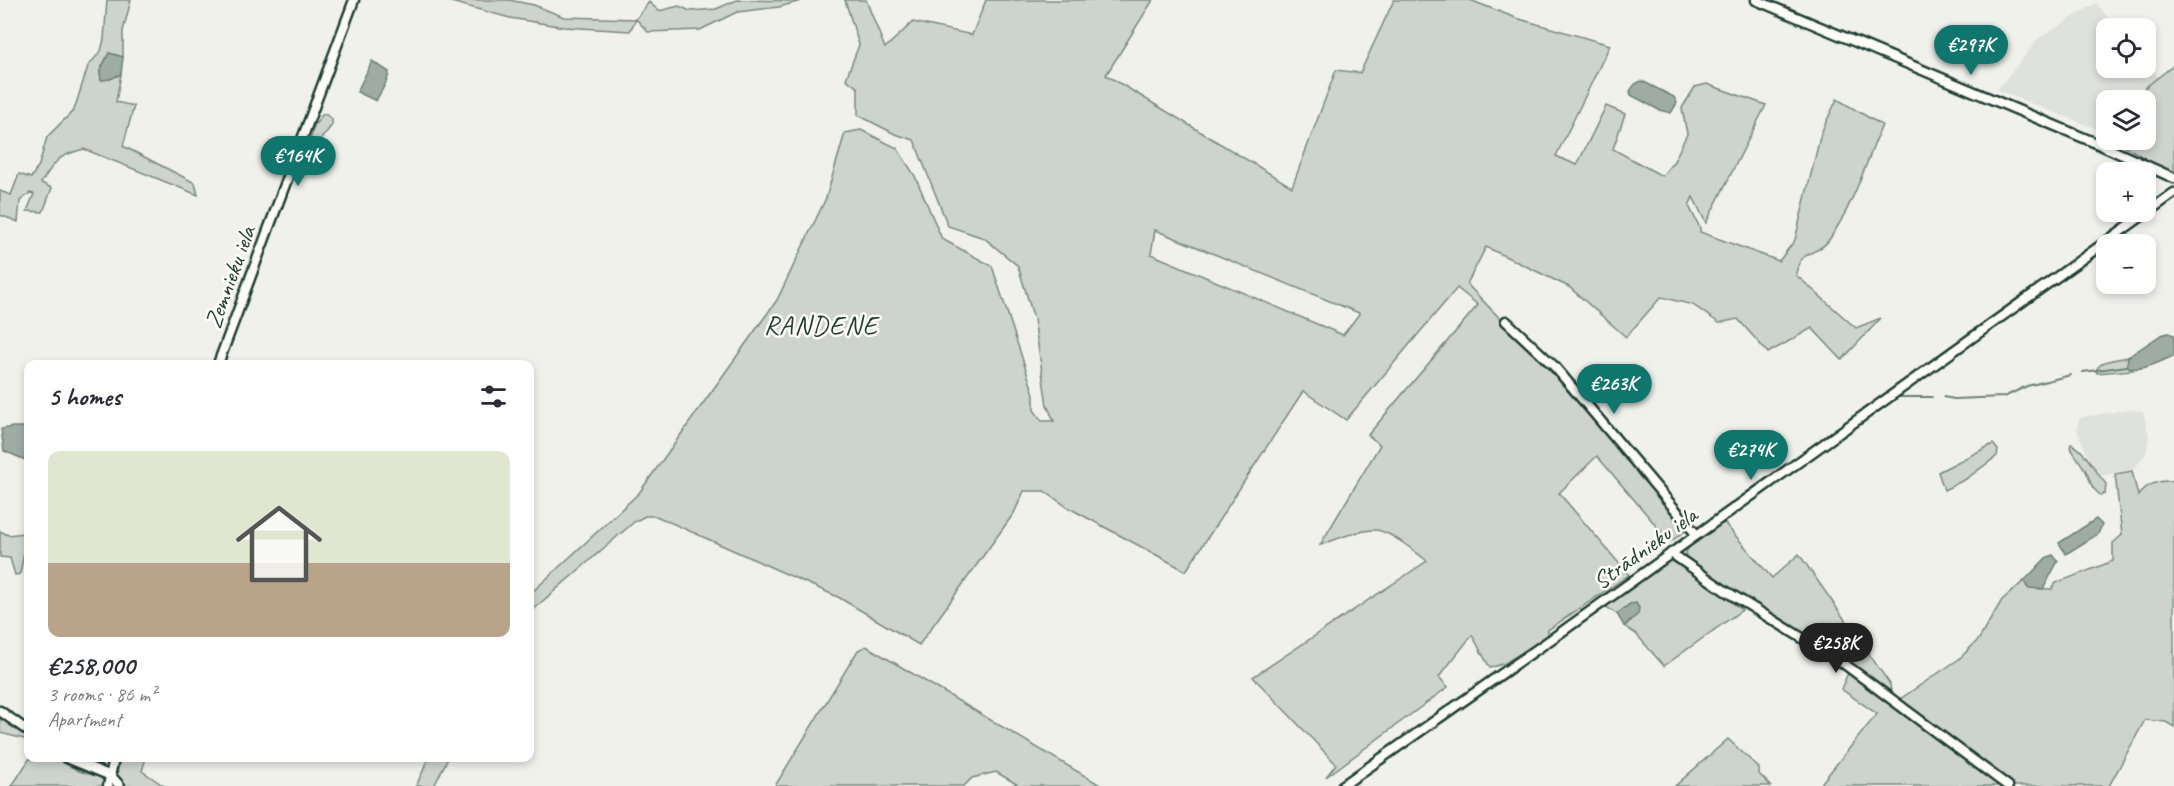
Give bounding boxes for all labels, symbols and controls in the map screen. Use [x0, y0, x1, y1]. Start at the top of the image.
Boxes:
map controls [2096, 18, 2156, 294]
button: locate [2096, 18, 2156, 78]
pin: €297K [1929, 25, 2013, 76]
text: €297K [1948, 32, 1994, 57]
button: layers [2096, 90, 2156, 150]
pin: €164K [256, 136, 340, 187]
text: €164K [275, 143, 321, 168]
button: + [2096, 162, 2156, 222]
street label: Zemnieku iela [198, 221, 263, 332]
button: − [2096, 234, 2156, 294]
district label: RANDENE [764, 308, 880, 342]
pin: €263K [1572, 364, 1656, 415]
text: €263K [1591, 371, 1637, 396]
text: 5 homes [48, 380, 121, 413]
icon: filters [477, 380, 510, 413]
pin: €274K [1709, 430, 1793, 481]
text: €274K [1728, 437, 1774, 462]
icon: home [225, 490, 333, 598]
street label: Strādnieku iela [1587, 499, 1705, 596]
pin: €258K [1794, 623, 1878, 674]
text: €258K [1813, 630, 1859, 655]
text: €258,000 [48, 649, 135, 682]
text: 3 rooms · 86 m² [48, 682, 156, 707]
text: Apartment [48, 707, 121, 732]

